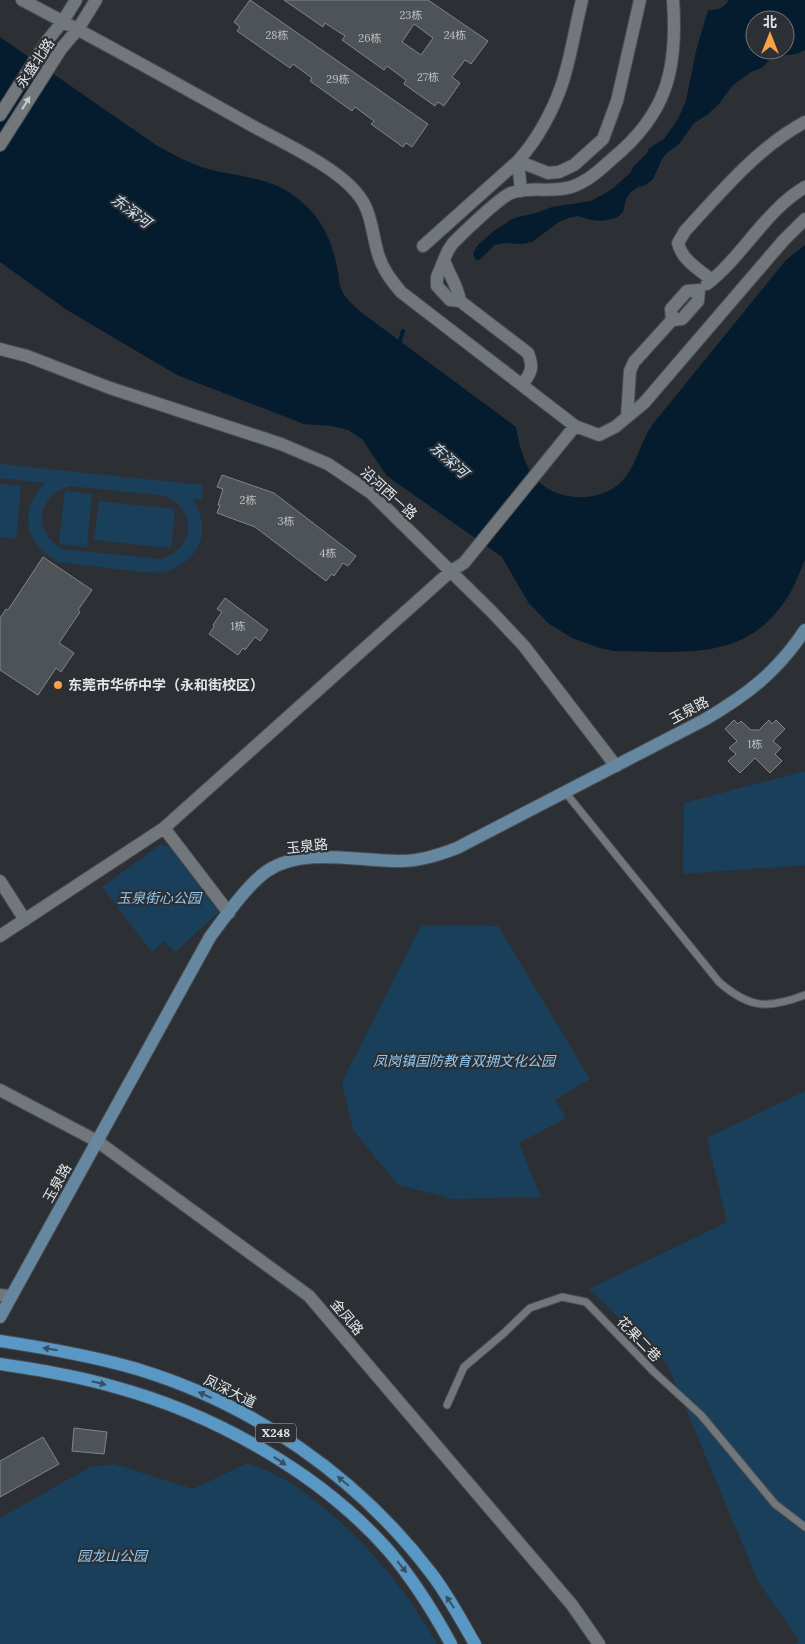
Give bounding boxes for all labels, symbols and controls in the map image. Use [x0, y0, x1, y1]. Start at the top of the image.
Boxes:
house number: 23栋 [400, 8, 422, 22]
north arrow [745, 10, 795, 60]
text: 北 [763, 13, 777, 31]
house number: 28栋 [265, 28, 289, 42]
house number: 24栋 [444, 28, 466, 42]
house number: 26栋 [358, 31, 382, 45]
street label: 永盛北路 [12, 35, 58, 91]
house number: 27栋 [417, 70, 439, 84]
house number: 29栋 [326, 72, 350, 86]
one-way arrow [21, 97, 31, 110]
water label: 东深河 [108, 189, 157, 234]
water label: 东深河 [426, 438, 475, 484]
street label: 沿河西一路 [357, 463, 421, 523]
house number: 2栋 [240, 493, 256, 507]
house number: 3栋 [277, 514, 295, 528]
house number: 4栋 [320, 546, 336, 560]
house number: 1栋 [230, 619, 246, 633]
place label: 东莞市华侨中学（永和街校区） [68, 676, 264, 694]
marker: 东莞市华侨中学（永和街校区） [52, 679, 64, 691]
street label: 玉泉路 [666, 692, 712, 728]
house number: 1栋 [747, 737, 763, 751]
street label: 玉泉路 [285, 835, 329, 857]
park label: 玉泉街心公园 [117, 889, 203, 907]
park label: 凤岗镇国防教育双拥文化公园 [373, 1052, 557, 1070]
street label: 玉泉路 [39, 1160, 75, 1206]
street label: 金凤路 [327, 1295, 367, 1339]
street label: 花果二巷 [613, 1313, 665, 1365]
one-way arrow [42, 1345, 58, 1353]
street label: 凤深大道 [201, 1371, 259, 1411]
one-way arrow [92, 1379, 107, 1387]
one-way arrow [198, 1390, 212, 1398]
road number: X248 [256, 1424, 296, 1442]
one-way arrow [273, 1456, 287, 1465]
one-way arrow [337, 1475, 349, 1487]
park label: 园龙山公园 [77, 1547, 149, 1565]
one-way arrow [396, 1561, 407, 1574]
one-way arrow [446, 1595, 455, 1608]

